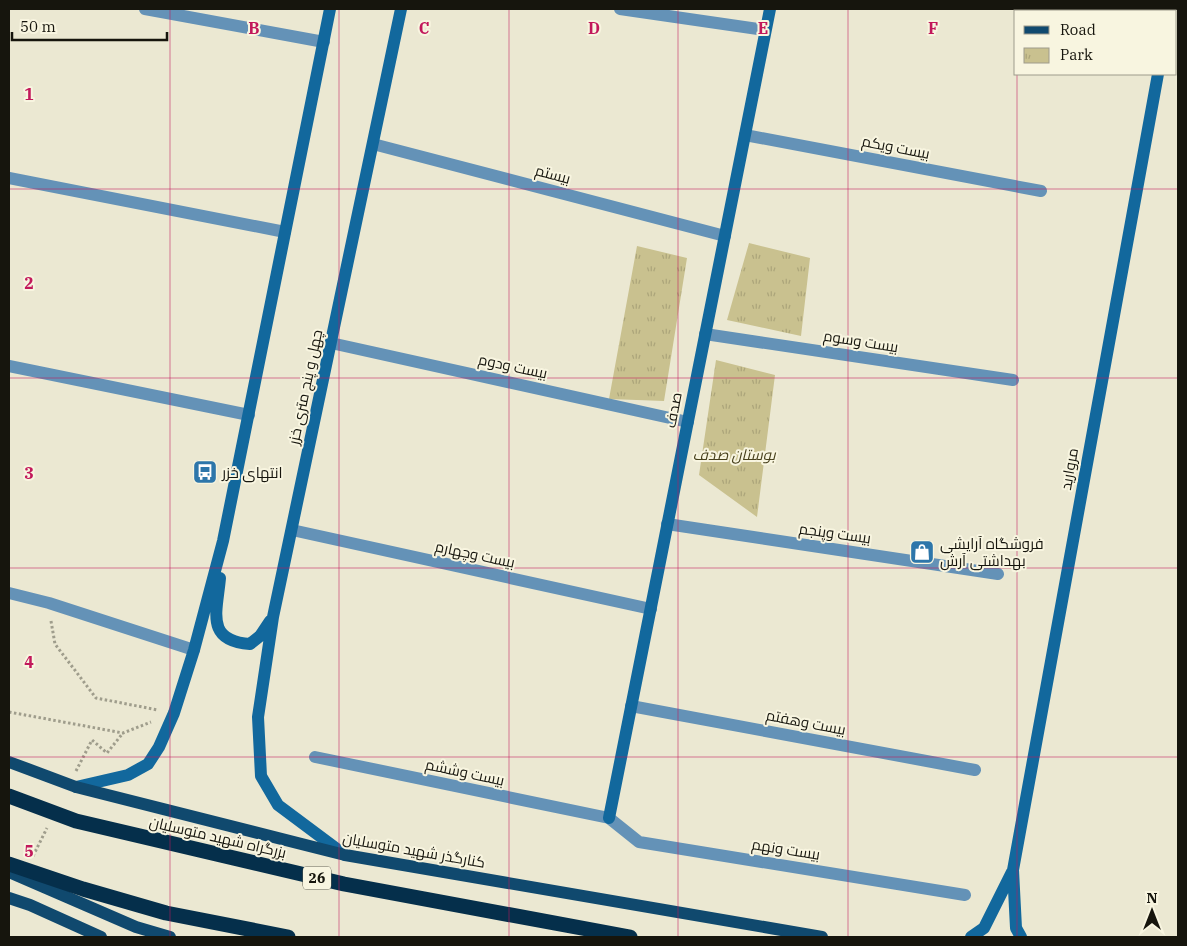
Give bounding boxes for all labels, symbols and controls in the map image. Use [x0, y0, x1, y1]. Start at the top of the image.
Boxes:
scale bar [12, 10, 168, 42]
legend [1014, 10, 1177, 75]
text: 50 m [20, 17, 56, 36]
text: B [248, 18, 260, 38]
text: C [419, 18, 429, 38]
text: D [588, 18, 600, 38]
text: E [758, 18, 768, 38]
text: F [928, 18, 938, 38]
text: Road [1060, 20, 1096, 39]
text: Park [1060, 45, 1093, 64]
text: 1 [24, 84, 34, 104]
street label: بیست ویکم [860, 131, 932, 164]
street label: بیستم [533, 160, 573, 189]
text: 2 [24, 273, 34, 293]
street label: بیست وسوم [822, 326, 900, 357]
street label: چهل و پنج متری خزر [283, 328, 328, 448]
street label: بیست ودوم [477, 349, 549, 384]
street label: صدف [660, 391, 686, 429]
park label: بوستان صدف [693, 445, 776, 464]
street label: مروارید [1056, 447, 1082, 491]
bus stop icon: انتهای خزر [192, 459, 218, 485]
text: 3 [24, 463, 34, 483]
place label: انتهای خزر [221, 463, 282, 483]
street label: بیست وپنجم [798, 519, 872, 548]
place label: فروشگاه آرایشی بهداشتی آرش [940, 534, 1044, 571]
street label: بیست وچهارم [433, 536, 517, 573]
shop icon: فروشگاه آرایشی بهداشتی آرش [909, 539, 935, 565]
text: 4 [24, 652, 34, 672]
street label: بیست وهفتم [764, 705, 848, 740]
street label: بیست وششم [423, 754, 506, 791]
street label: بزرگراه شهید متوسلیان [147, 812, 288, 863]
street label: کنارگذر شهید متوسلیان [341, 828, 487, 873]
street label: بیست ونهم [750, 834, 822, 865]
text: 5 [24, 841, 34, 861]
road number: 26 [303, 866, 331, 890]
north arrow [1127, 886, 1177, 936]
text: N [1146, 889, 1158, 907]

